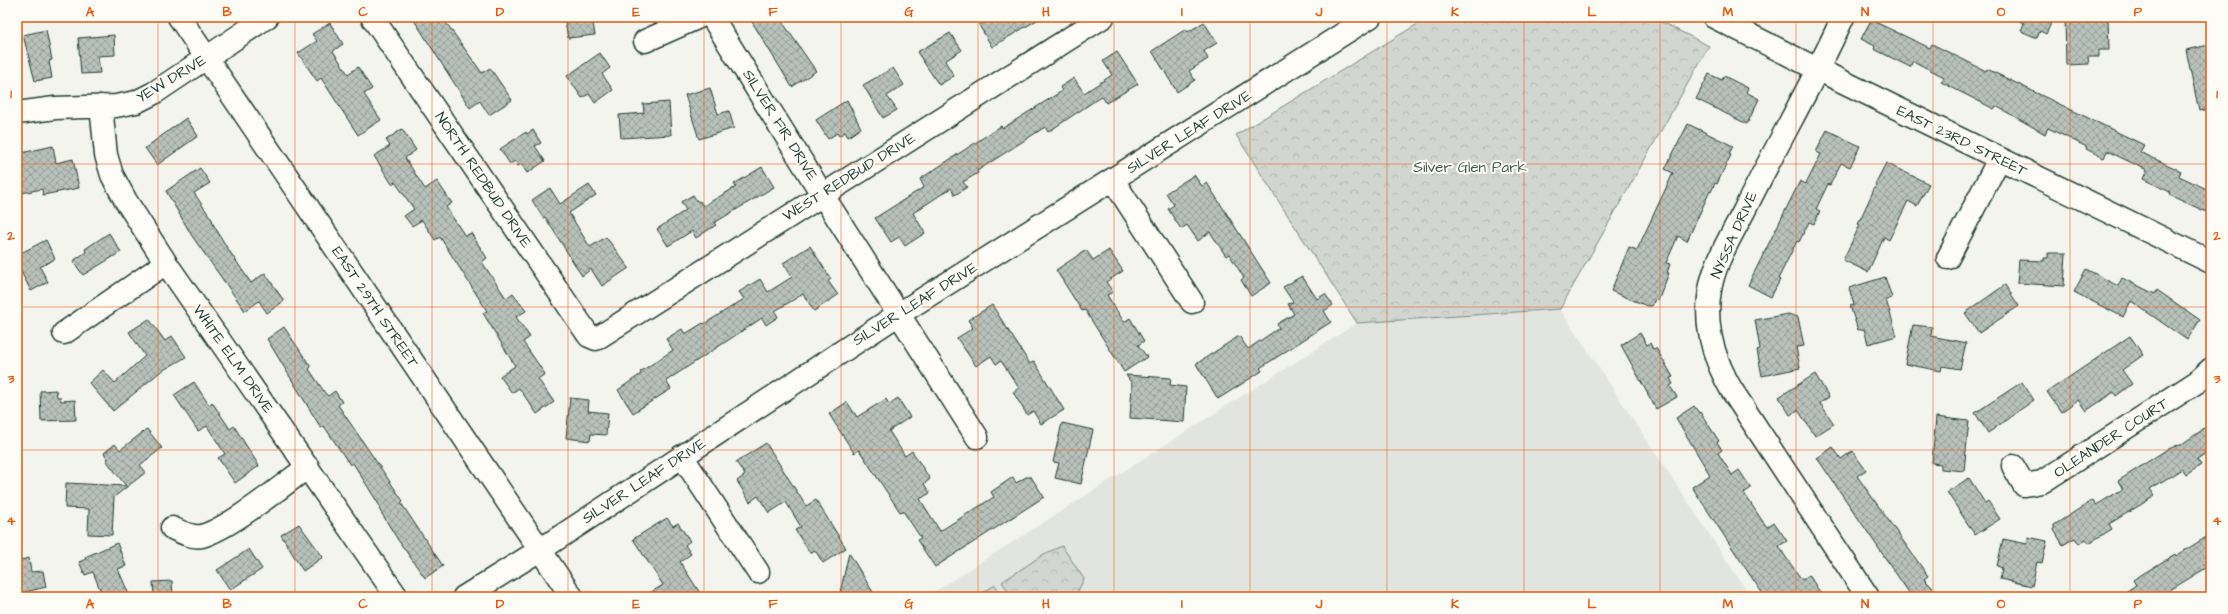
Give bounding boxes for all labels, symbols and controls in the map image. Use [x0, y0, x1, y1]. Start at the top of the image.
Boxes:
text: A [86, 3, 95, 21]
text: B [222, 3, 232, 21]
text: C [358, 3, 368, 21]
text: D [496, 3, 505, 21]
text: E [632, 3, 640, 21]
text: F [768, 3, 778, 21]
text: G [904, 3, 914, 21]
text: H [1042, 3, 1050, 21]
text: I [1181, 3, 1183, 21]
text: J [1315, 3, 1323, 21]
text: K [1451, 3, 1459, 21]
text: L [1587, 3, 1597, 21]
text: M [1723, 3, 1734, 21]
text: N [1861, 3, 1869, 21]
text: O [1997, 3, 2006, 21]
text: P [2134, 3, 2143, 21]
street label: YEW DRIVE [132, 50, 210, 108]
street label: SILVER FIR DRIVE [737, 65, 823, 185]
text: 1 [10, 85, 12, 103]
street label: SILVER LEAF DRIVE [1123, 85, 1256, 179]
text: 1 [2216, 85, 2218, 103]
street label: EAST 23RD STREET [1893, 100, 2031, 182]
street label: NORTH REDBUD DRIVE [430, 108, 536, 252]
street label: WEST REDBUD DRIVE [779, 127, 920, 226]
park label: Silver Glen Park [1413, 157, 1527, 178]
street label: NYSSA DRIVE [1705, 188, 1763, 282]
text: 2 [6, 227, 15, 245]
text: 2 [2212, 227, 2221, 245]
street label: EAST 29TH STREET [327, 242, 424, 372]
street label: SILVER LEAF DRIVE [849, 257, 982, 351]
street label: WHITE ELM DRIVE [188, 300, 278, 418]
text: 3 [7, 370, 15, 388]
text: 3 [2213, 370, 2221, 388]
street label: OLEANDER COURT [2050, 393, 2173, 483]
street label: SILVER LEAF DRIVE [578, 433, 710, 529]
text: 4 [7, 512, 16, 530]
text: 4 [2213, 512, 2222, 530]
text: A [86, 595, 95, 613]
text: B [222, 595, 232, 613]
text: C [358, 595, 368, 613]
text: D [496, 595, 505, 613]
text: E [632, 595, 640, 613]
text: F [768, 595, 778, 613]
text: G [904, 595, 914, 613]
text: H [1042, 595, 1050, 613]
text: I [1181, 595, 1183, 613]
text: J [1315, 595, 1323, 613]
text: K [1451, 595, 1459, 613]
text: L [1587, 595, 1597, 613]
text: M [1723, 595, 1734, 613]
text: N [1861, 595, 1869, 613]
text: O [1997, 595, 2006, 613]
text: P [2134, 595, 2143, 613]

